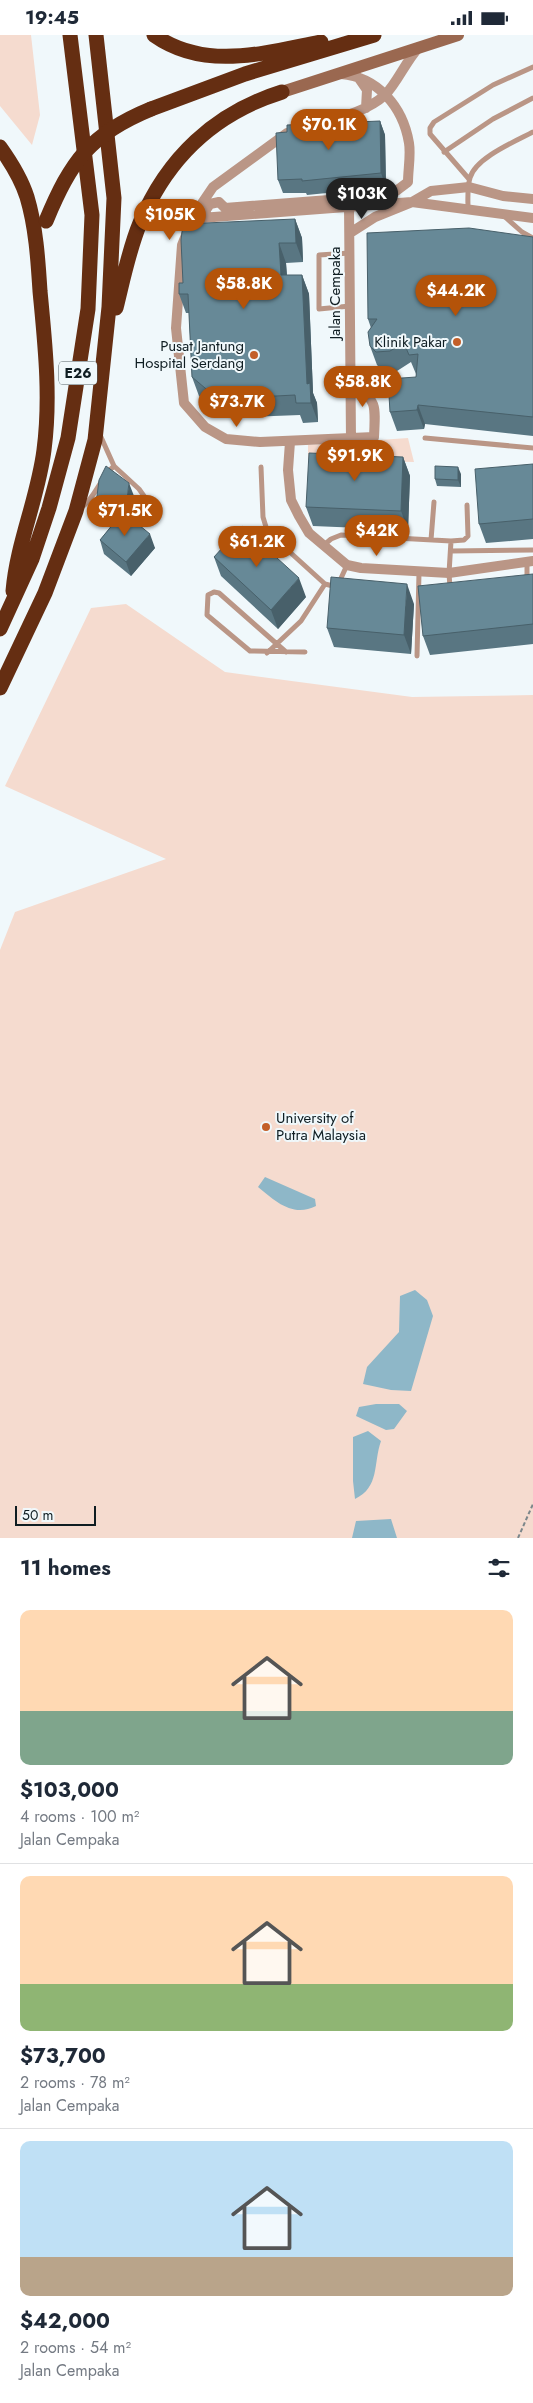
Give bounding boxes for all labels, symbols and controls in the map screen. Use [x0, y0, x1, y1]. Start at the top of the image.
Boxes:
text: 19:45 [25, 4, 79, 31]
pin: $70.1K [288, 109, 370, 151]
text: $70.1K [302, 113, 356, 136]
pin: $103K [327, 177, 397, 220]
text: $103K [337, 182, 387, 205]
pin: $105K [135, 199, 205, 241]
text: $105K [145, 203, 195, 226]
street label: Jalan Cempaka [324, 246, 346, 342]
pin: $58.8K [203, 267, 285, 310]
text: $58.8K [216, 272, 272, 295]
pin: $44.2K [415, 275, 497, 317]
text: $44.2K [426, 279, 486, 302]
place label: Klinik Pakar [374, 331, 448, 353]
place label: Pusat Jantung Hospital Serdang [135, 335, 244, 374]
marker: Klinik Pakar [451, 336, 463, 348]
marker: Pusat Jantung Hospital Serdang [248, 349, 260, 361]
road number: E26 [59, 361, 97, 384]
pin: $58.8K [322, 365, 404, 408]
text: $58.8K [335, 370, 391, 393]
pin: $73.7K [196, 385, 278, 428]
text: $73.7K [209, 390, 265, 413]
pin: $91.9K [314, 439, 396, 482]
text: $91.9K [327, 444, 383, 467]
pin: $71.5K [84, 495, 166, 537]
text: $71.5K [98, 499, 152, 522]
pin: $42K [347, 515, 407, 557]
text: $42K [356, 519, 398, 542]
pin: $61.2K [216, 525, 298, 568]
text: $61.2K [229, 530, 285, 553]
place label: University of Putra Malaysia [276, 1107, 366, 1146]
marker: University of Putra Malaysia [260, 1121, 272, 1133]
scale bar [15, 1503, 96, 1526]
text: 50 m [22, 1505, 53, 1525]
text: 11 homes [20, 1553, 111, 1583]
icon: filters [485, 1554, 513, 1582]
icon: home [222, 1643, 312, 1733]
text: $103,000 [20, 1775, 119, 1805]
text: 4 rooms · 100 m² [20, 1805, 139, 1828]
text: Jalan Cempaka [20, 1828, 119, 1851]
icon: home [222, 1908, 312, 1998]
text: $73,700 [20, 2041, 106, 2071]
text: 2 rooms · 78 m² [20, 2071, 130, 2094]
text: Jalan Cempaka [20, 2094, 119, 2117]
icon: home [222, 2173, 312, 2263]
text: $42,000 [20, 2306, 110, 2336]
text: 2 rooms · 54 m² [20, 2336, 131, 2359]
text: Jalan Cempaka [20, 2359, 119, 2382]

